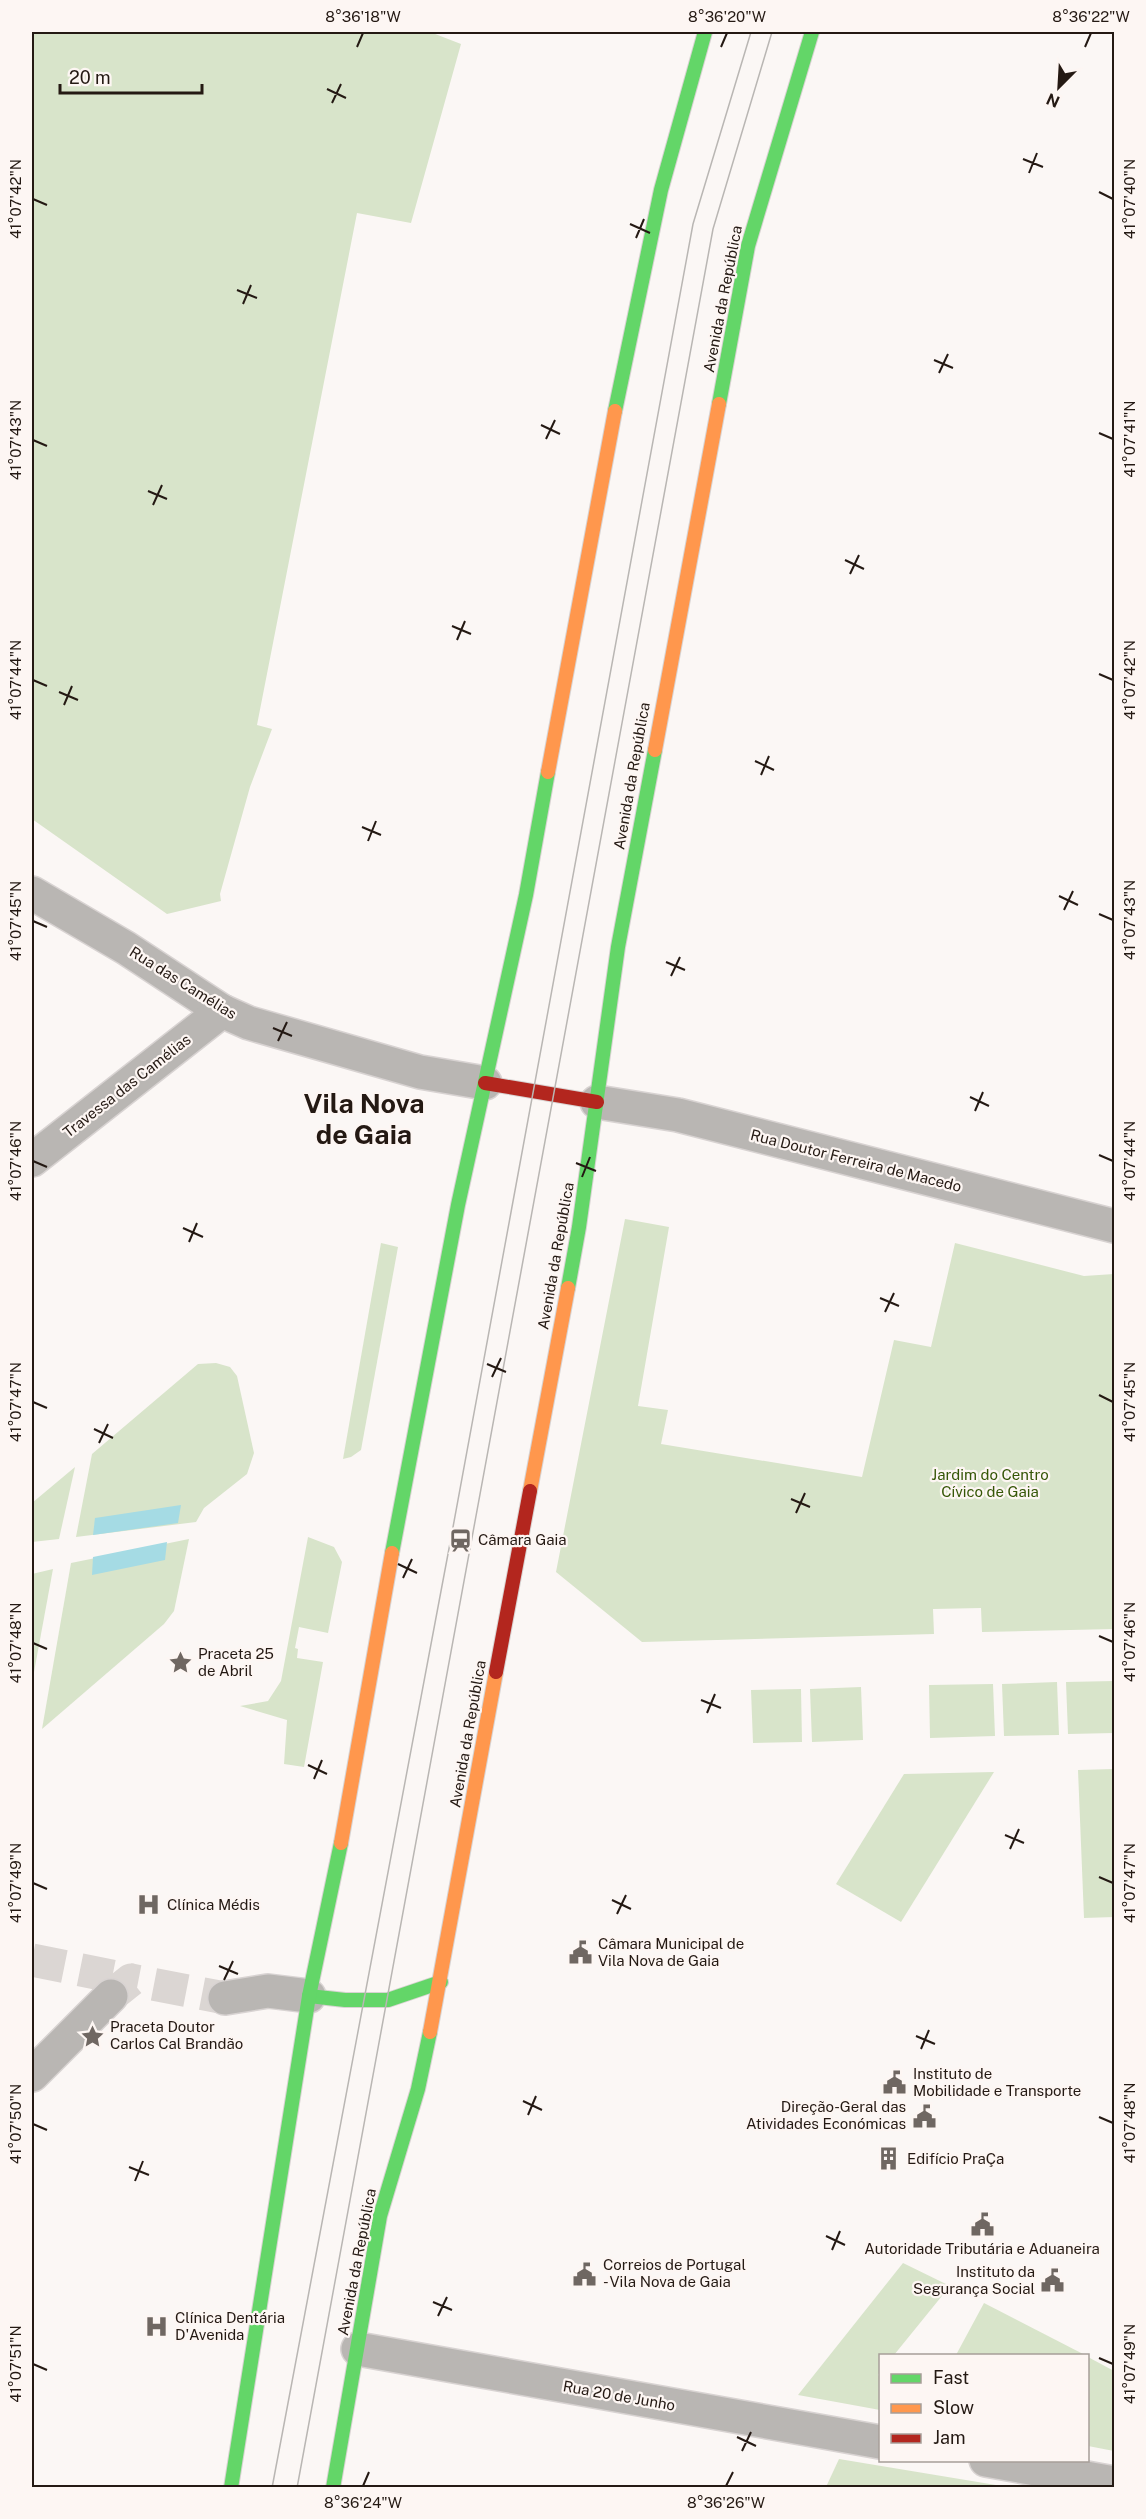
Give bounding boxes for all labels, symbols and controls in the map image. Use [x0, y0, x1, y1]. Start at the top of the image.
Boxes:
text: 8°36'18"W [325, 8, 401, 25]
text: 8°36'20"W [688, 8, 766, 25]
text: 8°36'22"W [1052, 8, 1130, 25]
scale bar [60, 57, 202, 95]
north arrow [1029, 57, 1089, 117]
text: 20 m [69, 67, 111, 88]
text: N [1044, 89, 1063, 111]
text: 41°07'42"N [7, 159, 24, 239]
text: 41°07'40"N [1121, 159, 1138, 239]
street label: Avenida da República [700, 224, 745, 374]
text: 41°07'43"N [7, 400, 24, 480]
text: 41°07'41"N [1121, 400, 1138, 478]
text: 41°07'44"N [7, 640, 24, 720]
text: 41°07'42"N [1121, 640, 1138, 720]
street label: Avenida da República [610, 701, 653, 851]
text: 41°07'43"N [1121, 880, 1138, 960]
text: 41°07'45"N [7, 881, 24, 961]
street label: Rua das Camélias [127, 943, 240, 1022]
street label: Travessa das Camélias [60, 1031, 194, 1141]
district label: Vila Nova de Gaia [303, 1087, 425, 1150]
text: 41°07'46"N [7, 1121, 24, 1201]
text: 41°07'44"N [1121, 1121, 1138, 1201]
street label: Rua Doutor Ferreira de Macedo [749, 1126, 963, 1195]
street label: Avenida da República [534, 1181, 577, 1331]
text: 41°07'47"N [7, 1362, 24, 1442]
text: 41°07'45"N [1121, 1362, 1138, 1442]
park label: Jardim do Centro Cívico de Gaia [931, 1466, 1049, 1500]
station icon: Câmara Gaia [447, 1527, 473, 1553]
place label: Câmara Gaia [478, 1531, 567, 1548]
text: 41°07'46"N [1121, 1602, 1138, 1682]
text: 41°07'48"N [7, 1603, 24, 1683]
place label: Praceta 25 de Abril [198, 1645, 274, 1679]
place icon: Praceta 25 de Abril [167, 1650, 193, 1676]
street label: Avenida da República [446, 1659, 489, 1809]
text: 41°07'49"N [7, 1843, 24, 1923]
text: 41°07'47"N [1121, 1843, 1138, 1923]
hospital icon: Clínica Médis [136, 1892, 162, 1918]
place label: Clínica Médis [167, 1896, 260, 1913]
place label: Câmara Municipal de Vila Nova de Gaia [598, 1935, 744, 1969]
public building icon: Câmara Municipal de Vila Nova de Gaia [567, 1940, 593, 1966]
place label: Praceta Doutor Carlos Cal Brandão [110, 2018, 243, 2052]
place icon: Praceta Doutor Carlos Cal Brandão [79, 2023, 105, 2049]
place label: Instituto de Mobilidade e Transporte [913, 2065, 1081, 2099]
public building icon: Instituto de Mobilidade e Transporte [882, 2070, 908, 2096]
text: 41°07'48"N [1121, 2083, 1138, 2163]
text: 41°07'50"N [7, 2084, 24, 2164]
place label: Direção-Geral das Atividades Económicas [746, 2098, 906, 2132]
public building icon: Direção-Geral das Atividades Económicas [911, 2103, 937, 2129]
building icon: Edifício PraÇa [876, 2146, 902, 2172]
place label: Edifício PraÇa [907, 2150, 1004, 2167]
street label: Avenida da República [334, 2187, 379, 2337]
public building icon: Autoridade Tributária e Aduaneira [969, 2212, 995, 2238]
place label: Autoridade Tributária e Aduaneira [864, 2240, 1100, 2257]
place label: Correios de Portugal - Vila Nova de Gaia [603, 2256, 746, 2290]
public building icon: Correios de Portugal - Vila Nova de Gaia [572, 2261, 598, 2287]
place label: Instituto da Segurança Social [913, 2263, 1035, 2297]
public building icon: Instituto da Segurança Social [1040, 2268, 1066, 2294]
place label: Clínica Dentária D'Avenida [175, 2309, 285, 2343]
hospital icon: Clínica Dentária D'Avenida [144, 2314, 170, 2340]
text: 41°07'49"N [1121, 2324, 1138, 2404]
text: 41°07'51"N [7, 2325, 24, 2403]
legend [879, 2354, 1089, 2462]
text: Fast [933, 2367, 969, 2388]
street label: Rua 20 de Junho [562, 2377, 677, 2414]
text: Slow [933, 2397, 974, 2418]
text: Jam [933, 2427, 966, 2448]
text: 8°36'24"W [324, 2494, 402, 2511]
text: 8°36'26"W [687, 2494, 765, 2511]

